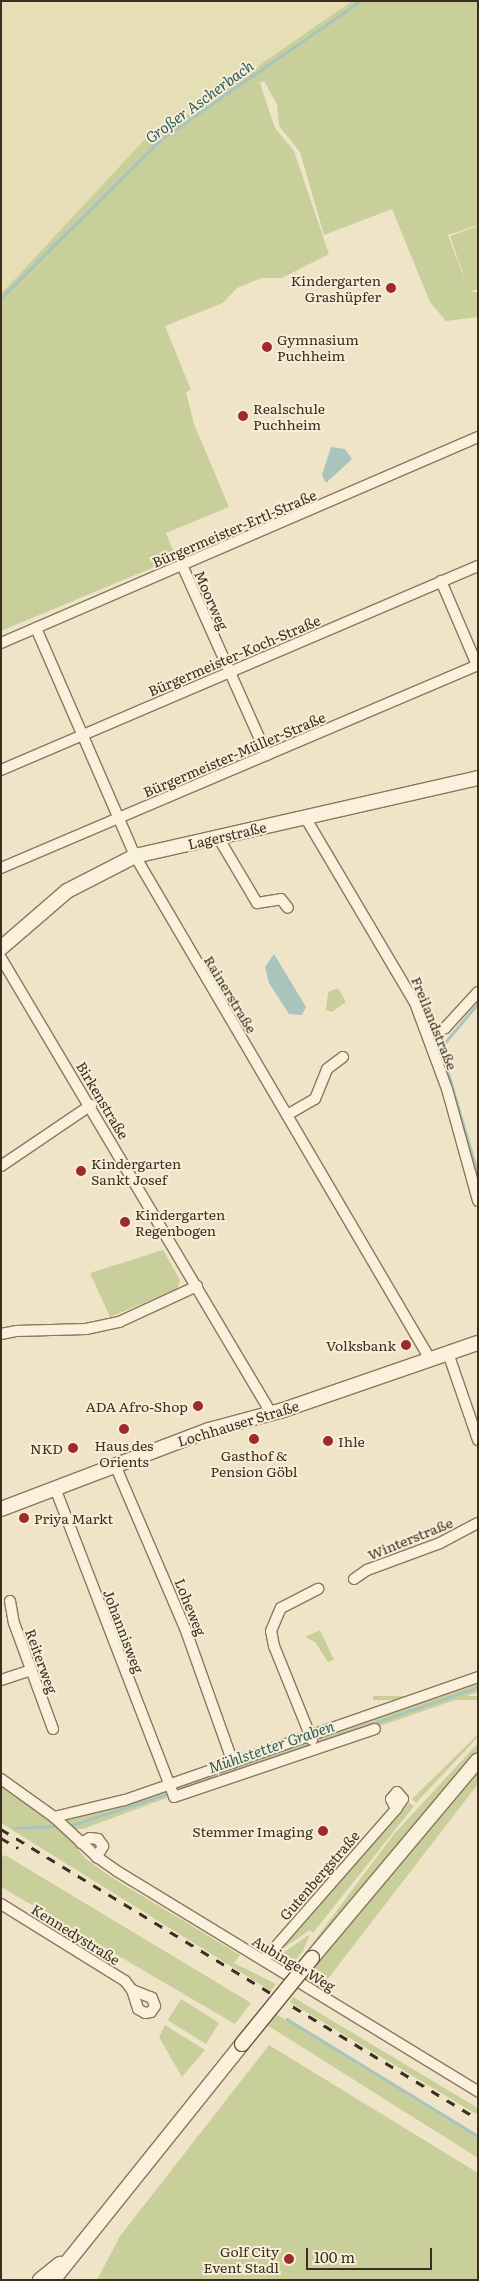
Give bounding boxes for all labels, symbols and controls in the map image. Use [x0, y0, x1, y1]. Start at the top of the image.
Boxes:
water label: Großer Ascherbach [142, 56, 256, 146]
place label: Kindergarten Grashüpfer [291, 272, 381, 304]
marker: Kindergarten Grashüpfer [385, 282, 397, 294]
place label: Gymnasium Puchheim [277, 331, 359, 364]
marker: Gymnasium Puchheim [261, 341, 273, 353]
place label: Realschule Puchheim [253, 400, 325, 432]
marker: Realschule Puchheim [237, 410, 249, 422]
street label: Bürgermeister-Ertl-Straße [149, 486, 319, 570]
street label: Moorweg [191, 568, 233, 632]
street label: Bürgermeister-Koch-Straße [145, 611, 323, 699]
street label: Bürgermeister-Müller-Straße [140, 708, 328, 800]
street label: Lagerstraße [186, 818, 268, 852]
street label: Rainerstraße [201, 952, 261, 1036]
street label: Freilandstraße [409, 974, 461, 1072]
street label: Birkenstraße [73, 1058, 133, 1142]
place label: Kindergarten Sankt Josef [91, 1155, 181, 1188]
marker: Kindergarten Sankt Josef [75, 1165, 87, 1177]
place label: Kindergarten Regenbogen [135, 1206, 225, 1238]
marker: Kindergarten Regenbogen [119, 1216, 131, 1228]
place label: Volksbank [326, 1337, 396, 1353]
marker: Volksbank [400, 1339, 412, 1351]
street label: Lochhauser Straße [175, 1397, 301, 1449]
place label: ADA Afro-Shop [85, 1398, 188, 1414]
marker: ADA Afro-Shop [192, 1400, 204, 1412]
marker: Haus des Orients [118, 1423, 130, 1435]
marker: Gasthof & Pension Göbl [248, 1433, 260, 1445]
place label: Ihle [338, 1433, 365, 1449]
marker: Ihle [322, 1435, 334, 1447]
place label: Haus des Orients [95, 1437, 153, 1470]
place label: NKD [30, 1440, 63, 1456]
marker: NKD [67, 1442, 79, 1454]
place label: Gasthof & Pension Göbl [210, 1447, 298, 1480]
place label: Priya Markt [34, 1510, 113, 1526]
marker: Priya Markt [18, 1512, 30, 1524]
street label: Winterstraße [365, 1513, 455, 1563]
street label: Loheweg [172, 1576, 210, 1638]
street label: Johannisweg [100, 1587, 148, 1675]
street label: Reiterweg [23, 1626, 61, 1696]
water label: Mühlstetter Graben [206, 1716, 336, 1776]
place label: Stemmer Imaging [192, 1823, 313, 1839]
marker: Stemmer Imaging [317, 1825, 329, 1837]
street label: Gutenbergstraße [276, 1827, 362, 1923]
street label: Kennedystraße [29, 1900, 123, 1968]
street label: Aubinger Weg [249, 1932, 339, 1994]
scale bar [309, 2238, 435, 2270]
place label: Golf City Event Stadl [204, 2243, 279, 2276]
text: 100 m [314, 2245, 355, 2268]
marker: Golf City Event Stadl [283, 2253, 295, 2265]

